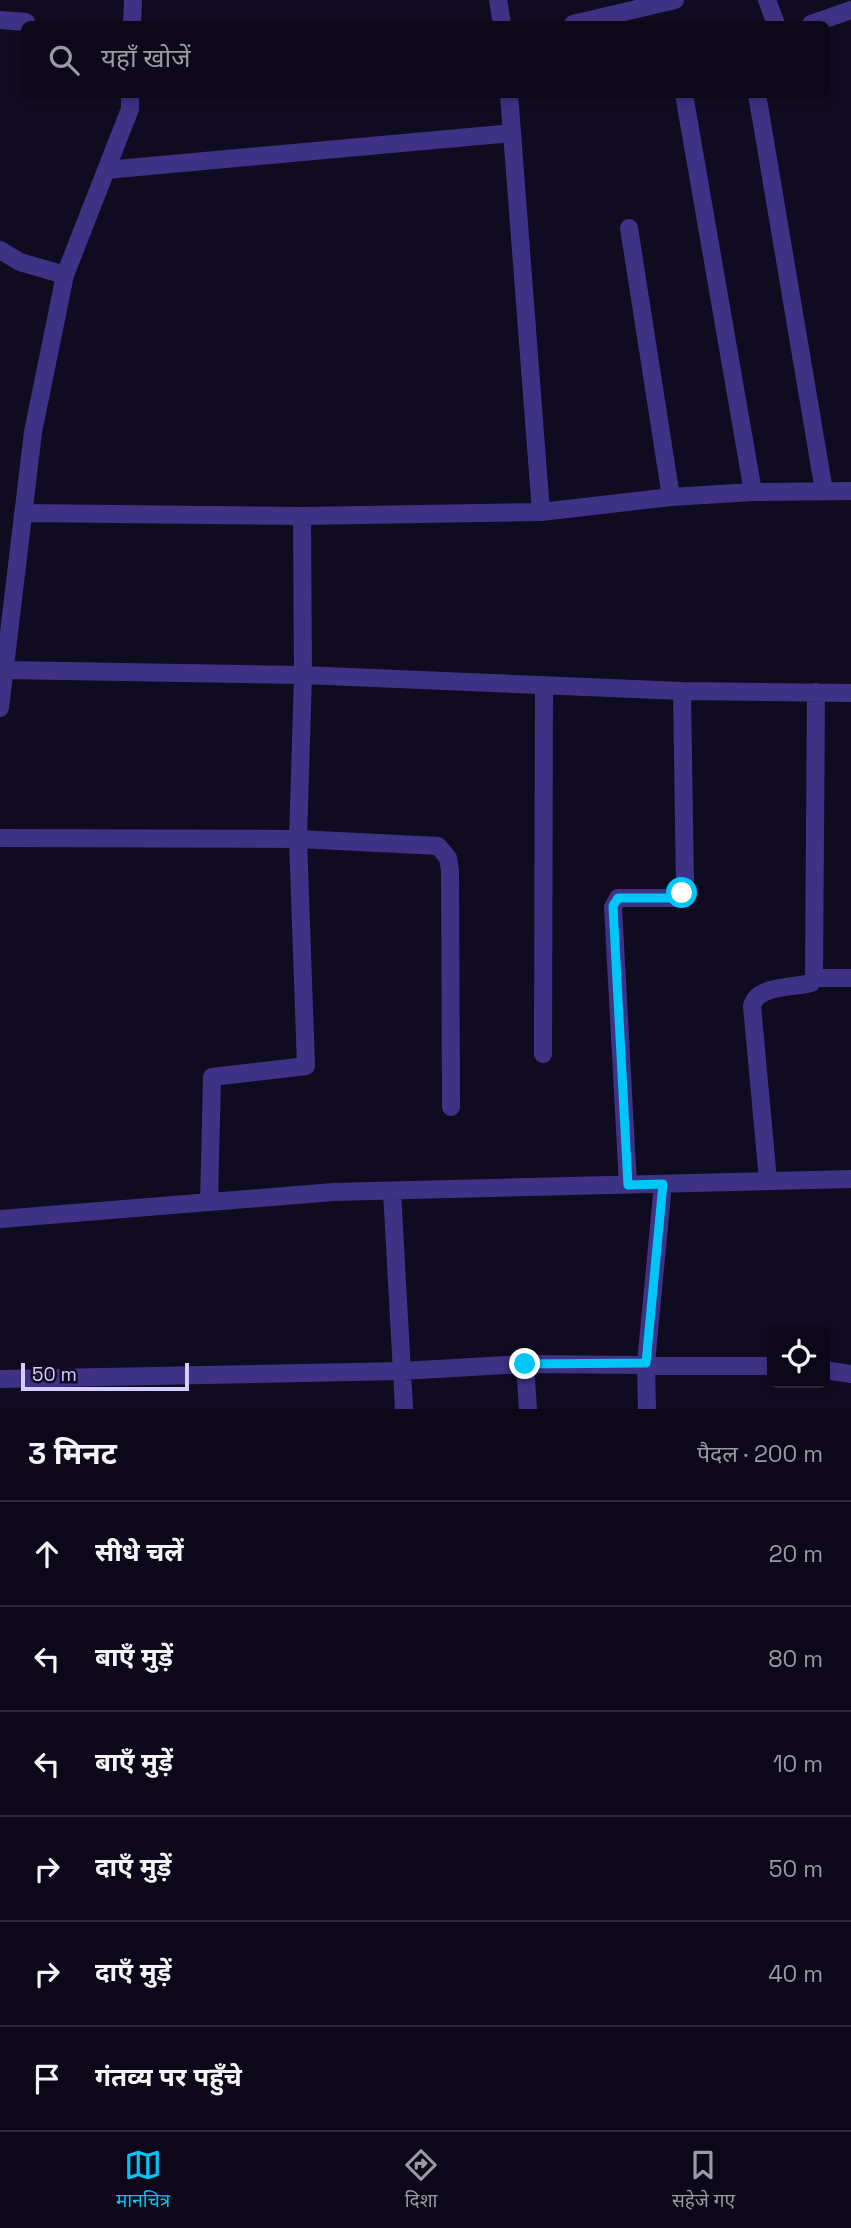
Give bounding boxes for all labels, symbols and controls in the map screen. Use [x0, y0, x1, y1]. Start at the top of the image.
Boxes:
search box [21, 21, 830, 98]
icon: search [45, 41, 83, 79]
text: यहाँ खोजें [101, 41, 191, 75]
route start [666, 877, 697, 908]
map controls [767, 1325, 830, 1388]
button: locate [767, 1325, 830, 1388]
route end [509, 1348, 540, 1379]
scale bar [21, 1360, 189, 1392]
text: 50 m [32, 1362, 77, 1387]
text: 3 मिनट [28, 1434, 117, 1473]
text: पैदल · 200 m [697, 1439, 823, 1469]
icon: ahead [28, 1535, 66, 1573]
text: सीधे चलें [95, 1535, 184, 1569]
text: 20 m [769, 1539, 823, 1569]
icon: left [28, 1640, 66, 1678]
text: बाएँ मुड़ें [95, 1640, 173, 1674]
text: 80 m [768, 1644, 823, 1674]
icon: left [28, 1745, 66, 1783]
text: बाएँ मुड़ें [95, 1745, 173, 1779]
text: 10 m [773, 1749, 823, 1779]
icon: right [28, 1850, 66, 1888]
text: दाएँ मुड़ें [95, 1850, 171, 1884]
text: 50 m [769, 1854, 823, 1884]
icon: right [28, 1955, 66, 1993]
text: दाएँ मुड़ें [95, 1955, 171, 1989]
text: 40 m [768, 1959, 823, 1989]
icon: arrive [28, 2060, 66, 2098]
text: गंतव्य पर पहुँचे [95, 2060, 242, 2094]
tab: मानचित्र [116, 2146, 170, 2215]
tab: दिशा [402, 2146, 440, 2215]
tab: सहेजे गए [672, 2146, 735, 2215]

